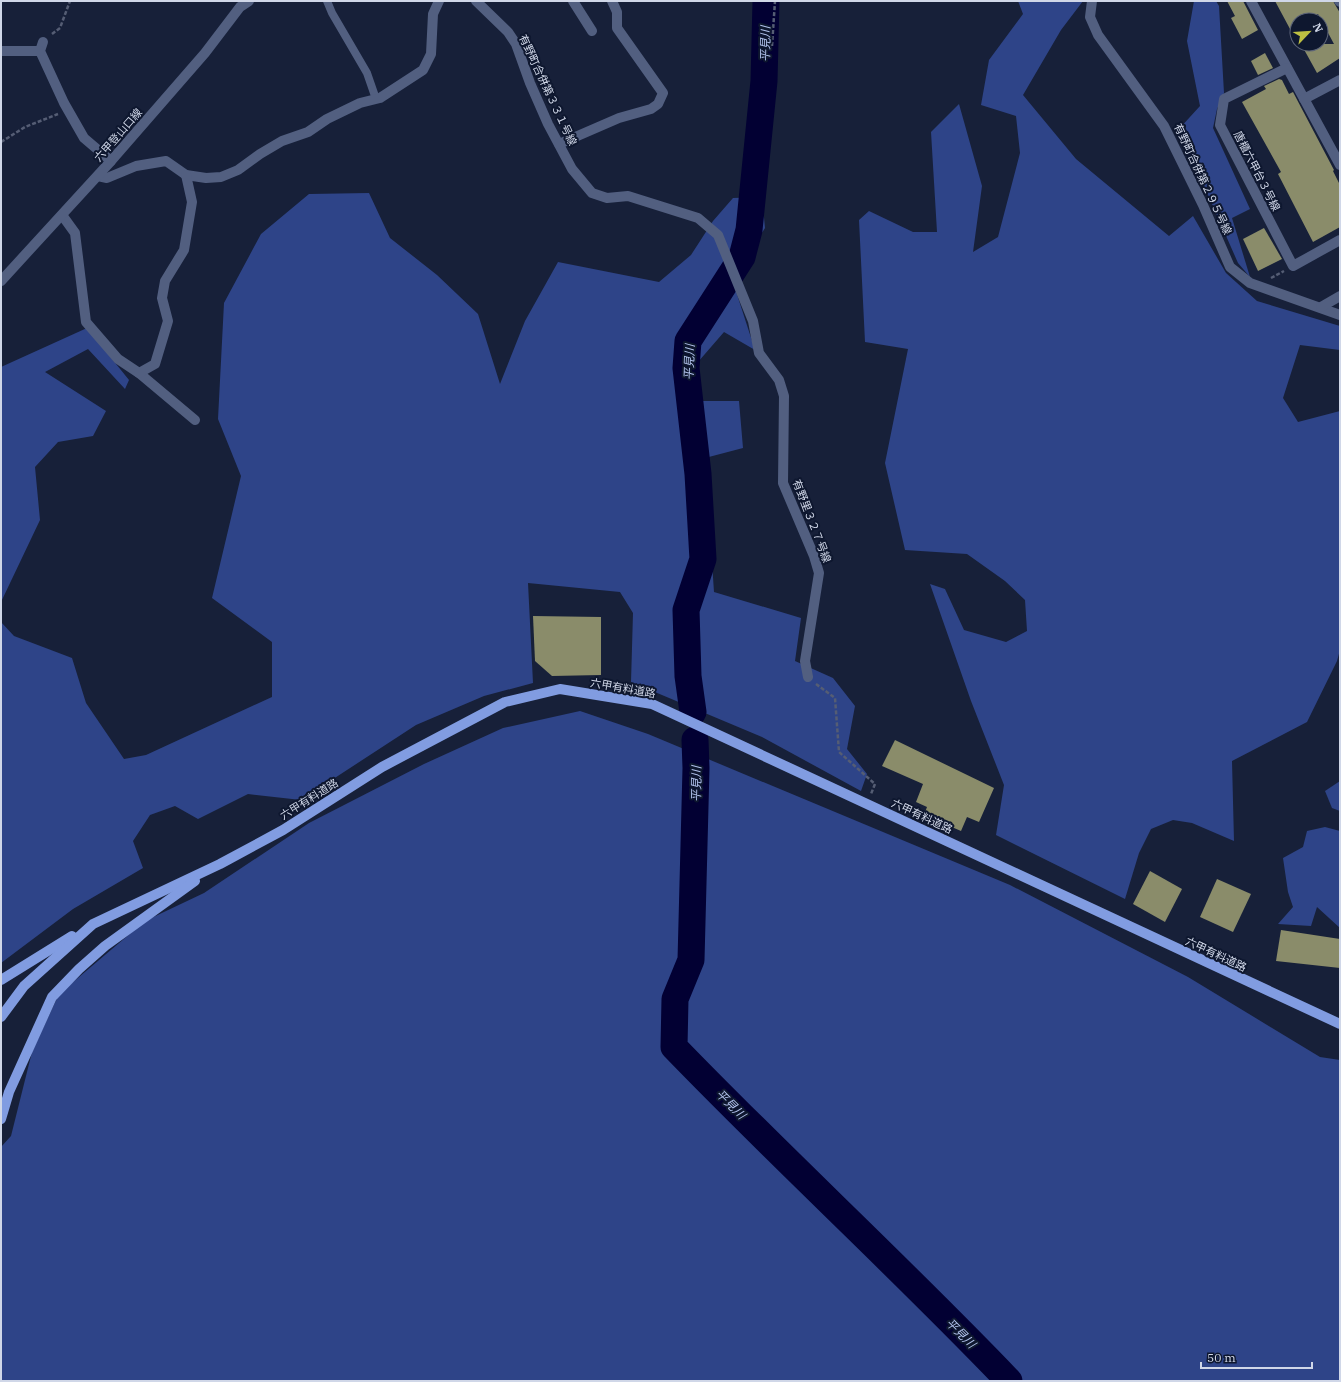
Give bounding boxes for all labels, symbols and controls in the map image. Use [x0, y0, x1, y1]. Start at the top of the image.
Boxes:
north arrow [1289, 12, 1329, 52]
text: N [1310, 21, 1326, 35]
water label: 平見川 [757, 24, 773, 62]
street label: 有野町合併第３３１号線 [516, 32, 580, 148]
street label: 六甲登山口線 [91, 106, 145, 164]
street label: 有野町合併第２９５号線 [1171, 121, 1235, 237]
street label: 唐櫃六甲台３号線 [1231, 129, 1283, 213]
water label: 平見川 [681, 342, 697, 380]
street label: 有野里３２７号線 [790, 477, 834, 565]
street label: 六甲有料道路 [589, 675, 657, 701]
water label: 平見川 [688, 764, 704, 802]
street label: 六甲有料道路 [277, 776, 341, 822]
street label: 六甲有料道路 [889, 796, 955, 836]
street label: 六甲有料道路 [1183, 934, 1249, 974]
water label: 平見川 [713, 1086, 750, 1123]
water label: 平見川 [943, 1315, 980, 1352]
scale bar [1201, 1344, 1312, 1370]
text: 50 m [1207, 1350, 1236, 1365]

